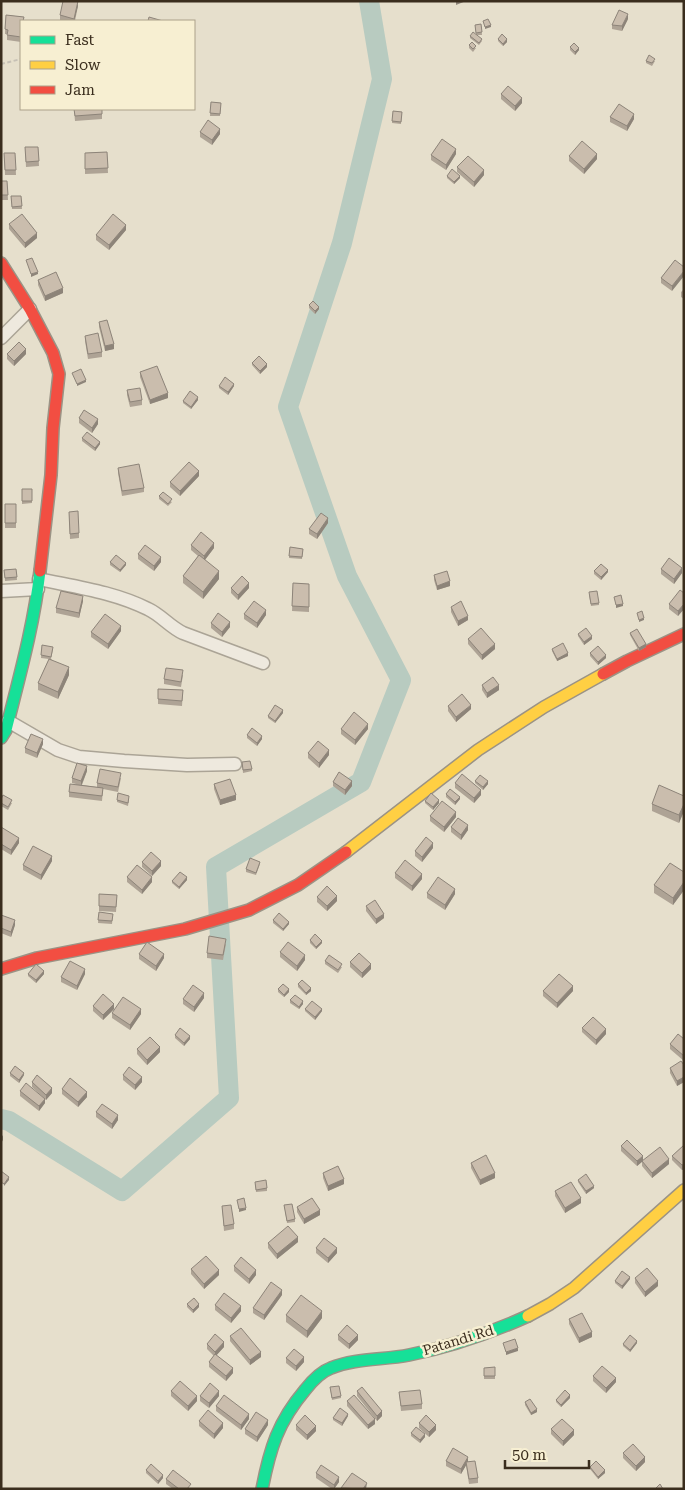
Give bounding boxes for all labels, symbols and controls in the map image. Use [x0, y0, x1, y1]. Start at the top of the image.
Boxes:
legend [20, 20, 195, 110]
text: Fast [65, 31, 95, 49]
text: Slow [65, 56, 101, 74]
text: Jam [65, 81, 95, 99]
street label: Patandi Rd [421, 1322, 495, 1358]
scale bar [505, 1438, 589, 1470]
text: 50 m [512, 1446, 547, 1464]

